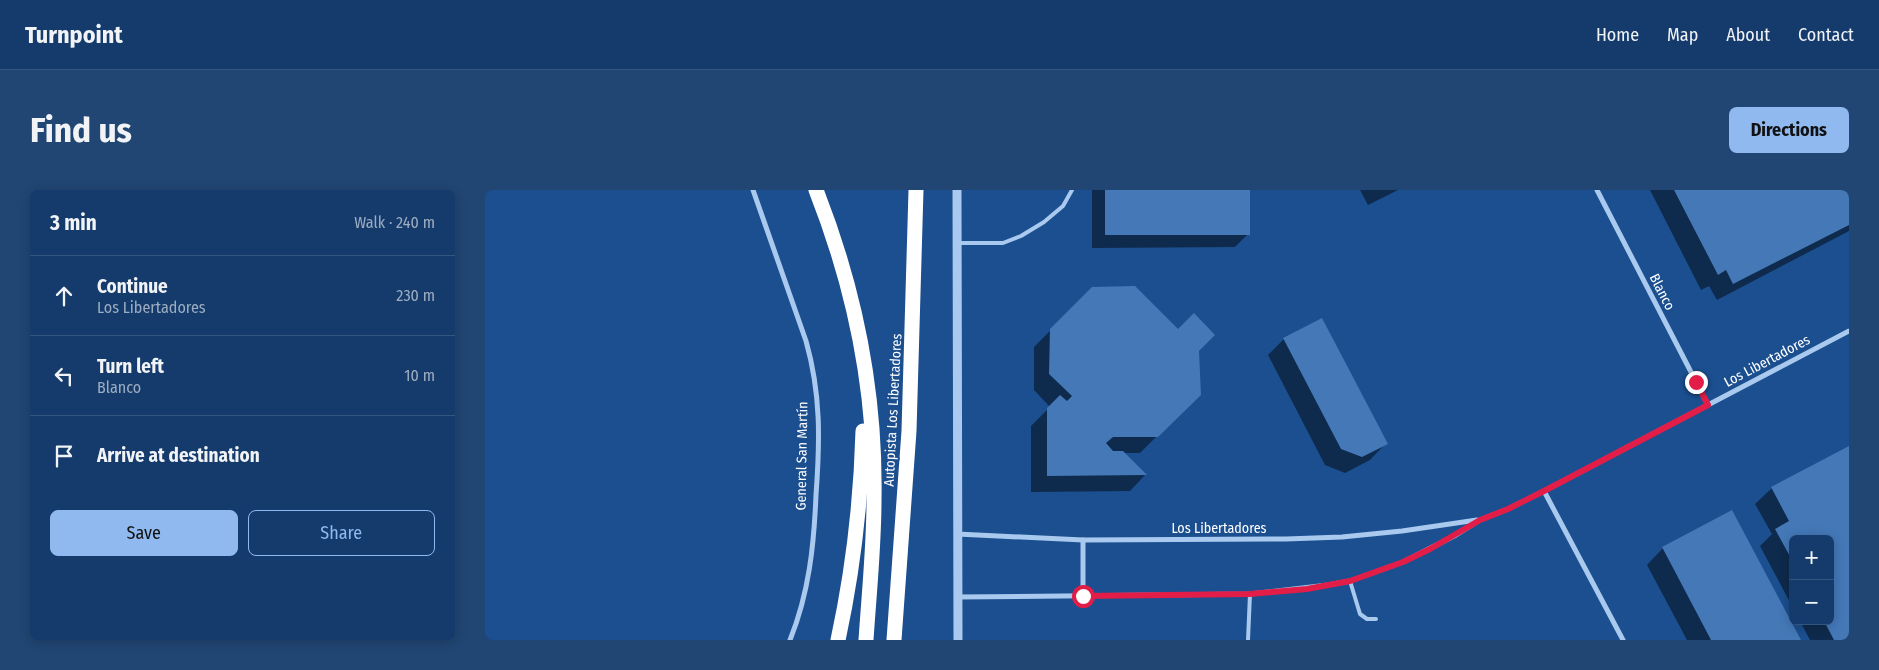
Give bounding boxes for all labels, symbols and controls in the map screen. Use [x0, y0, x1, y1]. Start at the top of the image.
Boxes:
text: Turnpoint [25, 21, 123, 49]
text: Home [1596, 24, 1639, 46]
text: Map [1667, 24, 1698, 46]
text: About [1726, 24, 1770, 46]
text: Contact [1798, 24, 1854, 46]
button: Directions [1729, 107, 1849, 153]
text: Find us [30, 109, 132, 151]
text: 3 min [50, 210, 97, 236]
text: Walk · 240 m [354, 213, 435, 232]
street label: Blanco [1646, 271, 1678, 313]
text: Continue [97, 275, 168, 298]
icon: ahead [50, 282, 78, 310]
text: 230 m [396, 286, 435, 305]
text: Los Libertadores [97, 298, 206, 317]
street label: Los Libertadores [1721, 331, 1813, 391]
street label: Autopista Los Libertadores [881, 333, 905, 487]
text: Turn left [97, 355, 164, 378]
icon: left [50, 362, 78, 390]
text: 10 m [404, 366, 435, 385]
route end [1685, 371, 1708, 394]
text: Blanco [97, 378, 141, 397]
street label: General San Martín [793, 401, 811, 511]
icon: arrive [50, 442, 78, 470]
text: Arrive at destination [97, 444, 260, 467]
button: Save [50, 510, 238, 556]
button: Share [248, 510, 435, 556]
street label: Los Libertadores [1171, 520, 1267, 537]
map controls [1789, 535, 1834, 625]
button: + [1789, 535, 1834, 580]
button: − [1789, 580, 1834, 625]
route start [1072, 585, 1095, 608]

